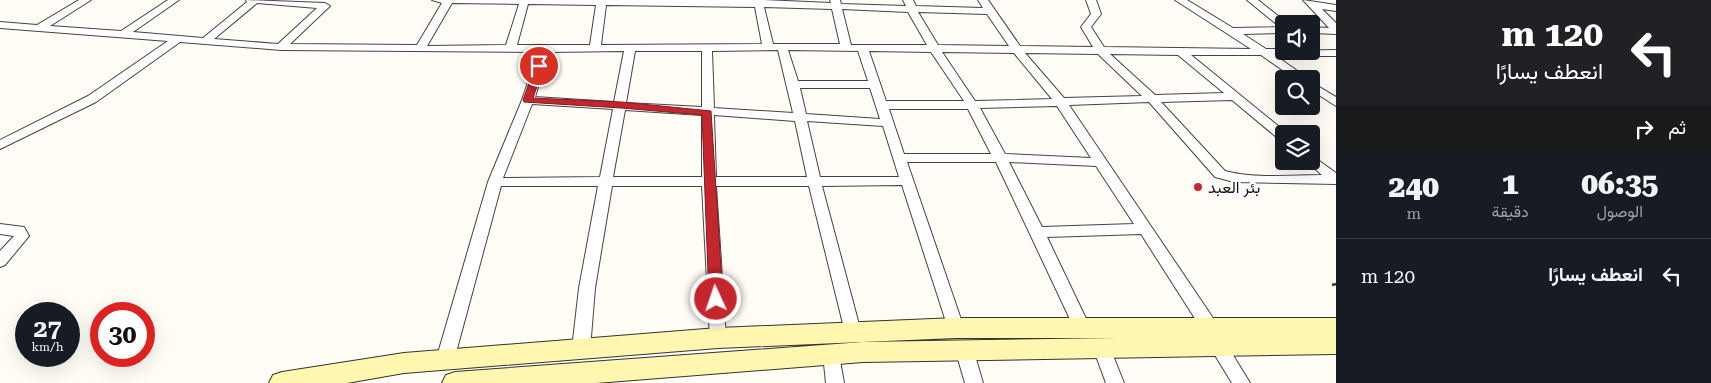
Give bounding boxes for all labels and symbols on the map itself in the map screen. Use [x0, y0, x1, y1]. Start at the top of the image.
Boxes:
pin [518, 45, 560, 87]
place label: بئر العبد [1208, 178, 1260, 198]
marker: بئر العبد [1192, 181, 1204, 193]
position arrow [689, 272, 741, 324]
speed limit sign: 30 [90, 302, 155, 367]

